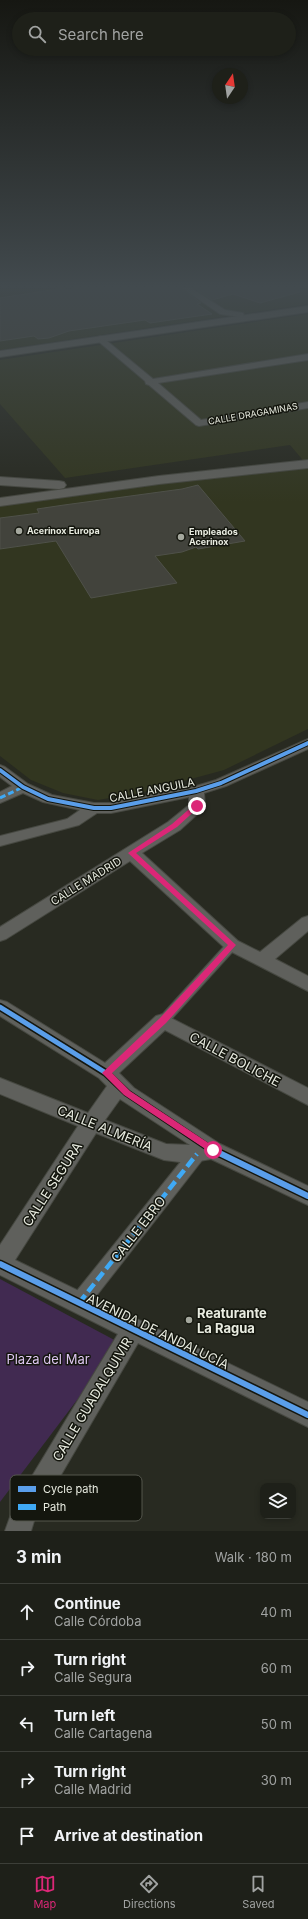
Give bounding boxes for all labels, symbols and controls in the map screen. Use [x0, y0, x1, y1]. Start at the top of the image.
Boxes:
search box [12, 12, 296, 56]
icon: search [26, 23, 48, 45]
text: Search here [58, 25, 144, 44]
north arrow [212, 68, 248, 104]
street label: CALLE DRAGAMINAS [207, 400, 299, 427]
place label: Acerinox Europa [27, 525, 100, 536]
marker: Acerinox Europa [14, 526, 24, 536]
place label: Empleados Acerinox [189, 526, 238, 547]
marker: Empleados Acerinox [176, 532, 186, 542]
street label: CALLE ANGUILA [108, 775, 196, 805]
route end [188, 797, 206, 815]
street label: CALLE MADRID [48, 854, 124, 908]
street label: CALLE BOLICHE [187, 1028, 283, 1090]
street label: CALLE ALMERÍA [55, 1102, 155, 1154]
street label: CALLE SEGURA [19, 1139, 85, 1229]
route start [204, 1141, 222, 1159]
street label: CALLE EBRO [107, 1193, 169, 1265]
street label: AVENIDA DE ANDALUCÍA [84, 1290, 232, 1372]
place label: Reaturante La Ragua [197, 1305, 267, 1336]
marker: Reaturante La Ragua [184, 1315, 194, 1325]
street label: CALLE GUADALQUIVIR [49, 1334, 135, 1464]
park label: Plaza del Mar [6, 1351, 90, 1367]
legend [10, 1475, 142, 1521]
text: Cycle path [43, 1482, 99, 1496]
map controls [260, 1483, 296, 1519]
button: layers [260, 1483, 296, 1519]
text: Path [43, 1500, 66, 1514]
text: 3 min [16, 1547, 62, 1567]
text: Walk · 180 m [215, 1549, 292, 1565]
text: Continue [54, 1594, 121, 1613]
icon: ahead [16, 1601, 38, 1623]
text: 40 m [260, 1604, 292, 1620]
text: Calle Córdoba [54, 1613, 141, 1629]
text: Turn right [54, 1650, 126, 1669]
icon: right [16, 1657, 38, 1679]
text: 60 m [261, 1660, 292, 1676]
text: Calle Segura [54, 1669, 132, 1685]
text: Turn left [54, 1706, 115, 1725]
icon: left [16, 1713, 38, 1735]
text: 50 m [261, 1716, 292, 1732]
text: Calle Cartagena [54, 1725, 152, 1741]
text: Turn right [54, 1762, 126, 1781]
icon: right [16, 1769, 38, 1791]
text: 30 m [261, 1772, 292, 1788]
text: Calle Madrid [54, 1781, 132, 1797]
icon: arrive [16, 1825, 38, 1847]
text: Arrive at destination [54, 1826, 203, 1845]
tab: Map [33, 1873, 56, 1911]
tab: Directions [123, 1873, 176, 1911]
tab: Saved [242, 1873, 275, 1911]

